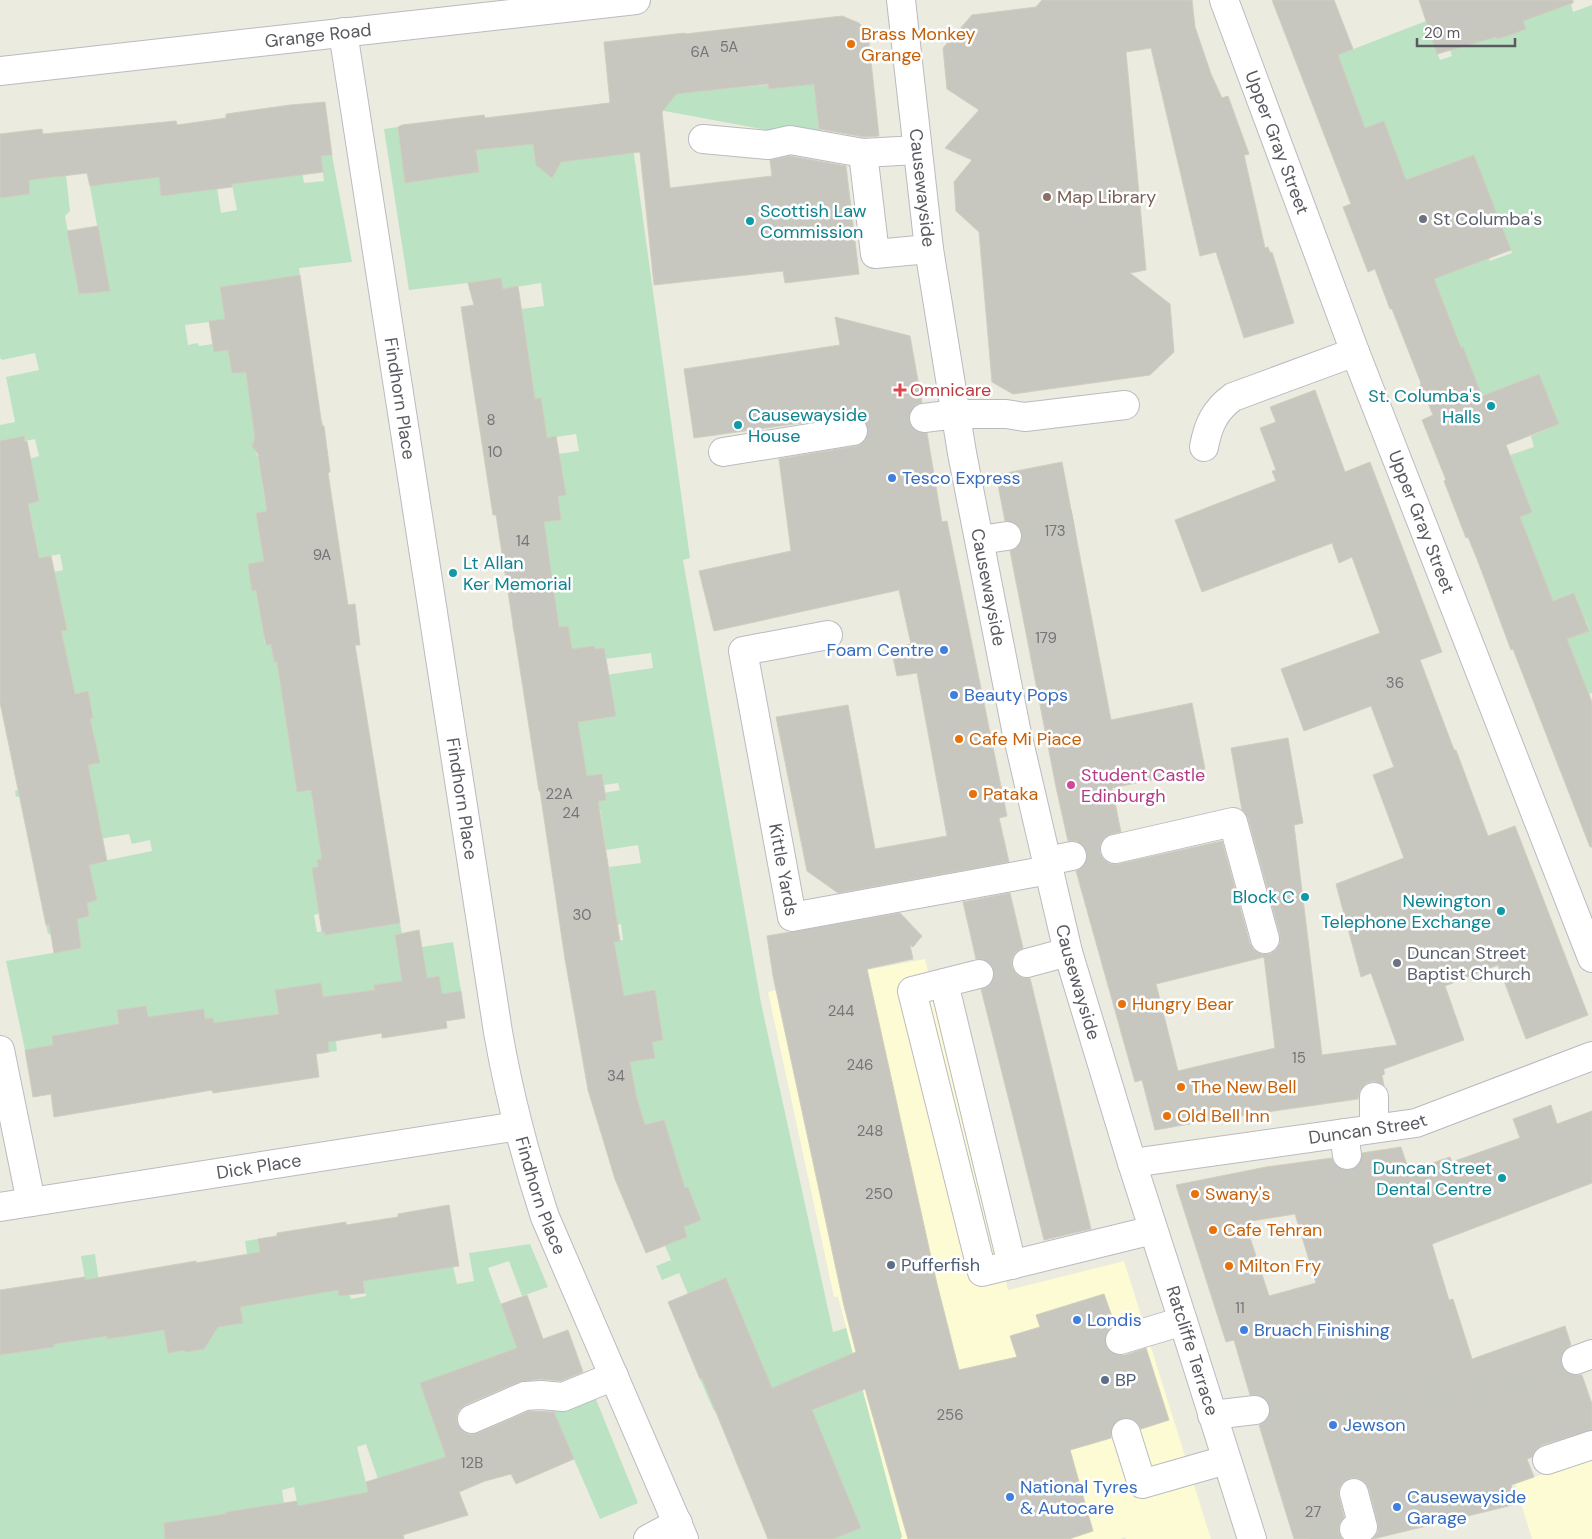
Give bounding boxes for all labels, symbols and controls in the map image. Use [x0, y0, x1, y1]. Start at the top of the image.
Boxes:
scale bar [1417, 15, 1514, 47]
street label: Grange Road [263, 18, 373, 53]
place label: Brass Monkey Grange [861, 22, 976, 67]
text: 20 m [1424, 23, 1460, 43]
house number: 5A [720, 37, 738, 57]
marker: Brass Monkey Grange [845, 38, 857, 50]
house number: 6A [691, 42, 709, 62]
street label: Upper Gray Street [1239, 67, 1315, 218]
street label: Causewayside [904, 127, 941, 248]
place label: Map Library [1057, 185, 1156, 209]
marker: Map Library [1041, 191, 1053, 203]
place label: Scottish Law Commission [760, 199, 867, 244]
place label: St Columba's [1433, 207, 1542, 231]
marker: St Columba's [1417, 213, 1429, 225]
marker: Scottish Law Commission [744, 215, 756, 227]
street label: Findhorn Place [379, 336, 421, 461]
place label: Omnicare [910, 378, 991, 402]
marker: Omnicare [894, 384, 906, 396]
place label: St. Columba's Halls [1368, 384, 1481, 429]
marker: St. Columba's Halls [1485, 400, 1497, 412]
place label: Causewayside House [748, 403, 867, 448]
house number: 8 [486, 410, 496, 430]
marker: Causewayside House [732, 419, 744, 431]
house number: 10 [488, 442, 502, 462]
street label: Upper Gray Street [1383, 447, 1460, 597]
place label: Tesco Express [902, 466, 1020, 490]
marker: Tesco Express [886, 472, 898, 484]
house number: 173 [1044, 521, 1066, 541]
street label: Causewayside [965, 526, 1011, 648]
house number: 14 [516, 531, 530, 551]
house number: 9A [313, 545, 331, 565]
place label: Lt Allan Ker Memorial [463, 551, 571, 596]
marker: Lt Allan Ker Memorial [447, 567, 459, 579]
house number: 179 [1035, 628, 1057, 648]
place label: Foam Centre [826, 638, 934, 662]
marker: Foam Centre [938, 644, 950, 656]
house number: 36 [1386, 673, 1404, 693]
place label: Beauty Pops [964, 683, 1068, 707]
marker: Beauty Pops [948, 689, 960, 701]
place label: Cafe Mi Piace [969, 727, 1082, 751]
marker: Cafe Mi Piace [953, 733, 965, 745]
street label: Findhorn Place [441, 736, 483, 862]
place label: Student Castle Edinburgh [1081, 763, 1205, 808]
marker: Student Castle Edinburgh [1065, 779, 1077, 791]
place label: Pataka [983, 782, 1038, 806]
house number: 22A [545, 784, 573, 804]
marker: Pataka [967, 788, 979, 800]
house number: 24 [562, 803, 580, 823]
street label: Kittle Yards [763, 822, 804, 918]
place label: Block C [1232, 885, 1295, 909]
place label: Newington Telephone Exchange [1321, 889, 1491, 934]
marker: Block C [1299, 891, 1311, 903]
house number: 30 [572, 905, 592, 925]
marker: Newington Telephone Exchange [1495, 905, 1507, 917]
street label: Causewayside [1050, 922, 1106, 1043]
place label: Duncan Street Baptist Church [1407, 941, 1531, 986]
marker: Duncan Street Baptist Church [1391, 957, 1403, 969]
place label: Hungry Bear [1132, 992, 1234, 1016]
marker: Hungry Bear [1116, 998, 1128, 1010]
house number: 244 [828, 1001, 854, 1021]
house number: 15 [1292, 1048, 1306, 1068]
house number: 246 [847, 1055, 873, 1075]
house number: 34 [607, 1066, 625, 1086]
place label: The New Bell [1191, 1075, 1296, 1099]
marker: The New Bell [1175, 1081, 1187, 1093]
place label: Old Bell Inn [1177, 1104, 1270, 1128]
street label: Duncan Street [1307, 1108, 1430, 1150]
marker: Old Bell Inn [1161, 1110, 1173, 1122]
house number: 248 [857, 1121, 883, 1141]
street label: Findhorn Place [510, 1134, 572, 1258]
street label: Dick Place [215, 1148, 303, 1185]
place label: Duncan Street Dental Centre [1373, 1156, 1492, 1201]
marker: Duncan Street Dental Centre [1496, 1172, 1508, 1184]
place label: Swany's [1205, 1182, 1271, 1206]
house number: 250 [865, 1184, 893, 1204]
marker: Swany's [1189, 1188, 1201, 1200]
place label: Cafe Tehran [1223, 1218, 1322, 1242]
marker: Cafe Tehran [1207, 1224, 1219, 1236]
place label: Pufferfish [901, 1253, 980, 1277]
place label: Milton Fry [1239, 1254, 1321, 1278]
marker: Pufferfish [885, 1259, 897, 1271]
marker: Milton Fry [1223, 1260, 1235, 1272]
street label: Ratcliffe Terrace [1160, 1283, 1224, 1418]
house number: 11 [1235, 1298, 1245, 1318]
place label: Londis [1087, 1308, 1142, 1332]
marker: Londis [1071, 1314, 1083, 1326]
place label: Bruach Finishing [1254, 1318, 1390, 1342]
marker: Bruach Finishing [1238, 1324, 1250, 1336]
place label: BP [1115, 1368, 1136, 1392]
marker: BP [1099, 1374, 1111, 1386]
house number: 256 [936, 1405, 964, 1425]
place label: Jewson [1343, 1413, 1406, 1437]
marker: Jewson [1327, 1419, 1339, 1431]
house number: 12B [461, 1453, 483, 1473]
place label: National Tyres & Autocare [1020, 1475, 1138, 1520]
place label: Causewayside Garage [1407, 1485, 1526, 1530]
marker: National Tyres & Autocare [1004, 1491, 1016, 1503]
marker: Causewayside Garage [1391, 1501, 1403, 1513]
house number: 27 [1305, 1502, 1321, 1522]

